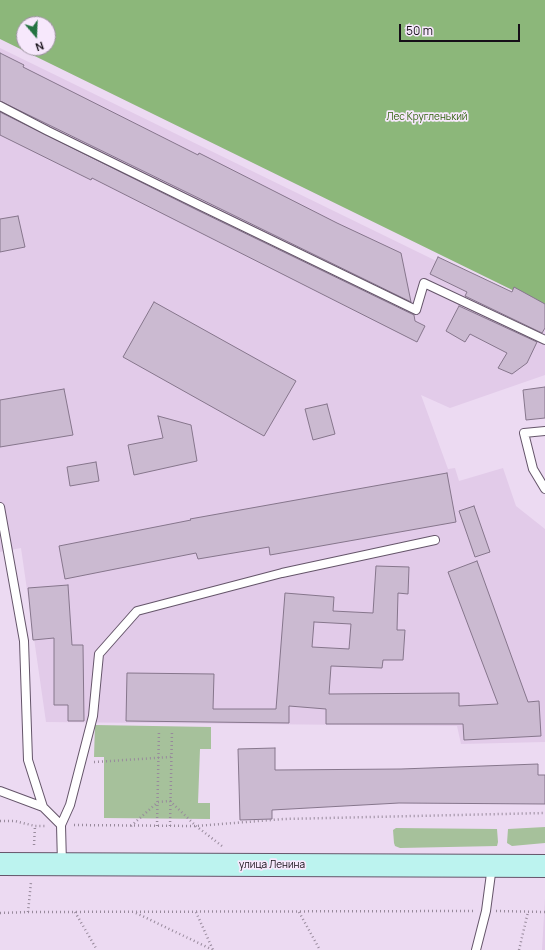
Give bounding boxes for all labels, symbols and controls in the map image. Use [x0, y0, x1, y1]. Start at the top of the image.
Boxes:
north arrow [16, 16, 56, 56]
scale bar [401, 16, 522, 42]
text: 50 m [406, 22, 433, 39]
text: N [34, 38, 46, 55]
park label: Лес Кругленький [386, 111, 468, 123]
street label: улица Ленина [239, 859, 305, 871]

